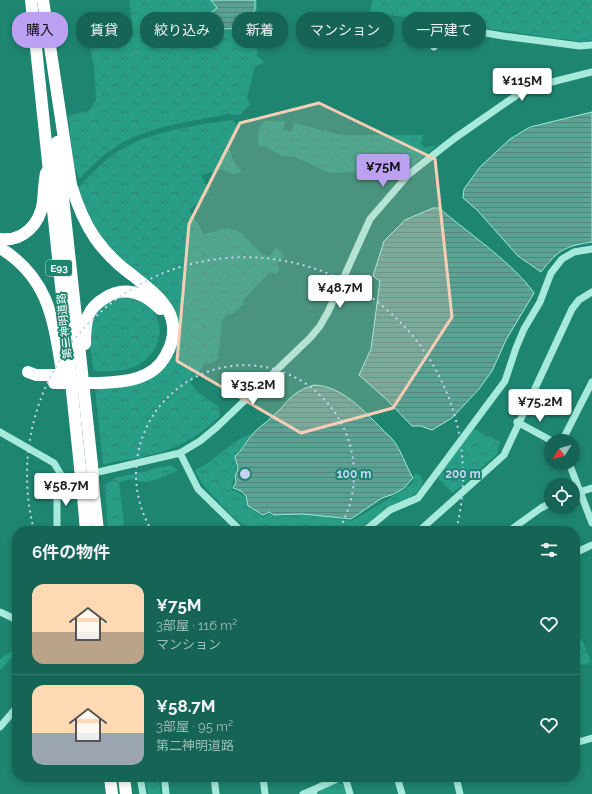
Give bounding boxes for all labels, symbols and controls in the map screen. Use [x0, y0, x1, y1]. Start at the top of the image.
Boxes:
chip: 購入 [12, 12, 68, 48]
chip: 賃貸 [76, 12, 132, 48]
chip: 絞り込み [140, 12, 224, 48]
chip: 新着 [232, 12, 288, 48]
chip: マンション [296, 12, 394, 48]
chip: 一戸建て [402, 12, 486, 48]
pin: ¥115M [494, 68, 550, 102]
text: ¥115M [502, 73, 542, 88]
pin: ¥75M [359, 154, 407, 188]
text: ¥75M [366, 159, 400, 174]
road number: E93 [46, 260, 72, 276]
pin: ¥48.7M [307, 275, 373, 309]
text: ¥48.7M [317, 280, 363, 295]
street label: 第二神明道路 [55, 292, 74, 359]
pin: ¥35.2M [220, 372, 286, 406]
text: ¥35.2M [230, 377, 276, 392]
pin: ¥75.2M [507, 389, 573, 423]
text: ¥75.2M [517, 394, 563, 409]
north arrow [544, 434, 580, 470]
map controls [544, 434, 580, 514]
centre of rings [238, 467, 252, 481]
text: 100 m [337, 467, 371, 481]
text: 200 m [445, 467, 481, 481]
pin: ¥58.7M [33, 473, 99, 507]
text: ¥58.7M [43, 478, 89, 493]
button: locate [544, 478, 580, 514]
icon: filters [538, 539, 560, 561]
text: 6件の物件 [32, 542, 110, 562]
text: ¥75M [156, 595, 202, 615]
icon: home [64, 600, 112, 648]
icon: heart [538, 613, 560, 635]
text: 3部屋 · 116 m² [156, 618, 237, 633]
text: マンション [156, 637, 221, 652]
text: ¥58.7M [156, 696, 216, 716]
icon: home [64, 701, 112, 749]
icon: heart [538, 714, 560, 736]
text: 3部屋 · 95 m² [156, 719, 233, 734]
text: 第二神明道路 [156, 738, 234, 753]

